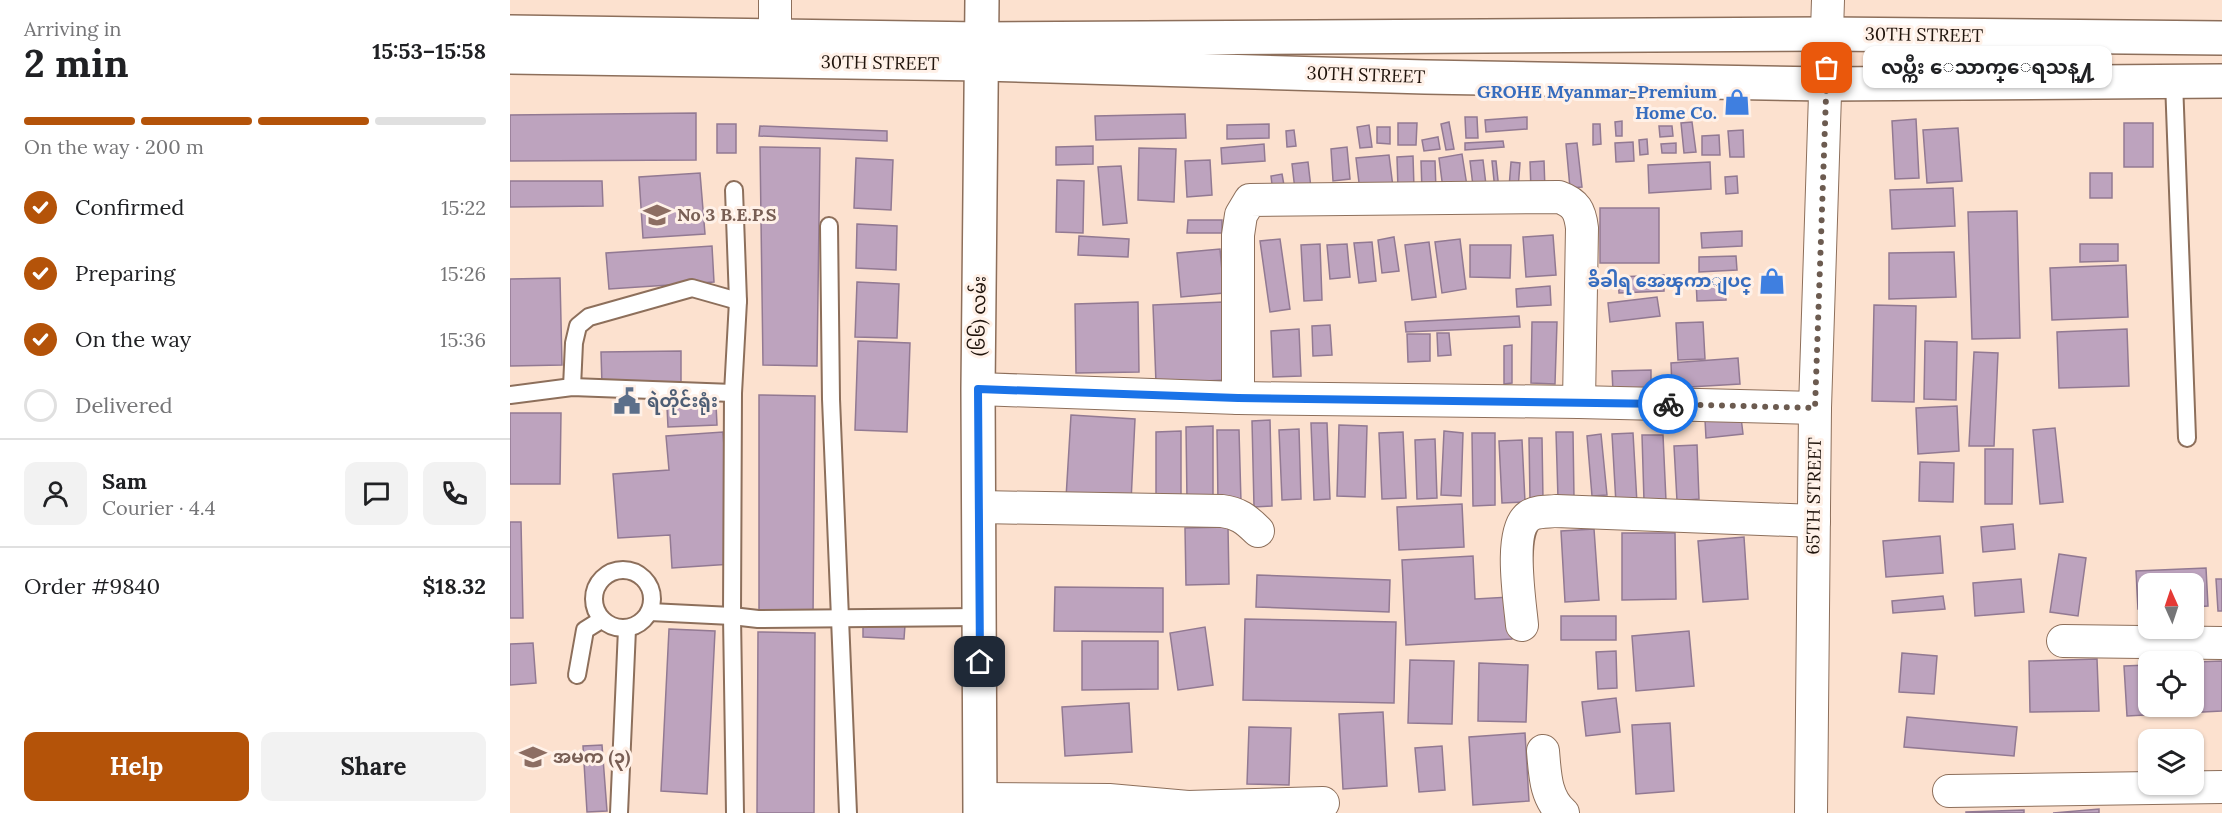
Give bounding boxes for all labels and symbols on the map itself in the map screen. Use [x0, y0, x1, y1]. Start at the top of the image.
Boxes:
street label: 30TH STREET [1865, 22, 1984, 47]
pin [1801, 42, 1852, 93]
callout: လပ္ကီး ေသာက္ေရသန္႔ [1863, 47, 2112, 89]
street label: 30TH STREET [821, 50, 940, 75]
street label: 30TH STREET [1306, 61, 1426, 88]
place label: GROHE Myanmar-Premium Home Co. [1477, 80, 1717, 124]
shop icon: GROHE Myanmar-Premium Home Co. [1722, 87, 1752, 117]
school or university icon: No 3 B.E.P.S [642, 200, 672, 230]
place label: No 3 B.E.P.S [677, 203, 777, 226]
shop icon: ခ်ိခါရ အေၾကာျပင္ [1757, 266, 1787, 296]
place label: ခ်ိခါရ အေၾကာျပင္ [1587, 269, 1752, 296]
street label: (၆၆) လမ်း [965, 276, 991, 356]
courier [1638, 374, 1698, 434]
public building icon: ရဲတိုင်းရုံး [612, 386, 642, 416]
place label: ရဲတိုင်းရုံး [647, 389, 718, 415]
street label: 65TH STREET [1801, 437, 1826, 555]
north arrow [2138, 573, 2204, 639]
pin [954, 636, 1005, 687]
school or university icon: အမက (၃) [518, 742, 548, 772]
place label: အမက (၃) [553, 745, 630, 771]

